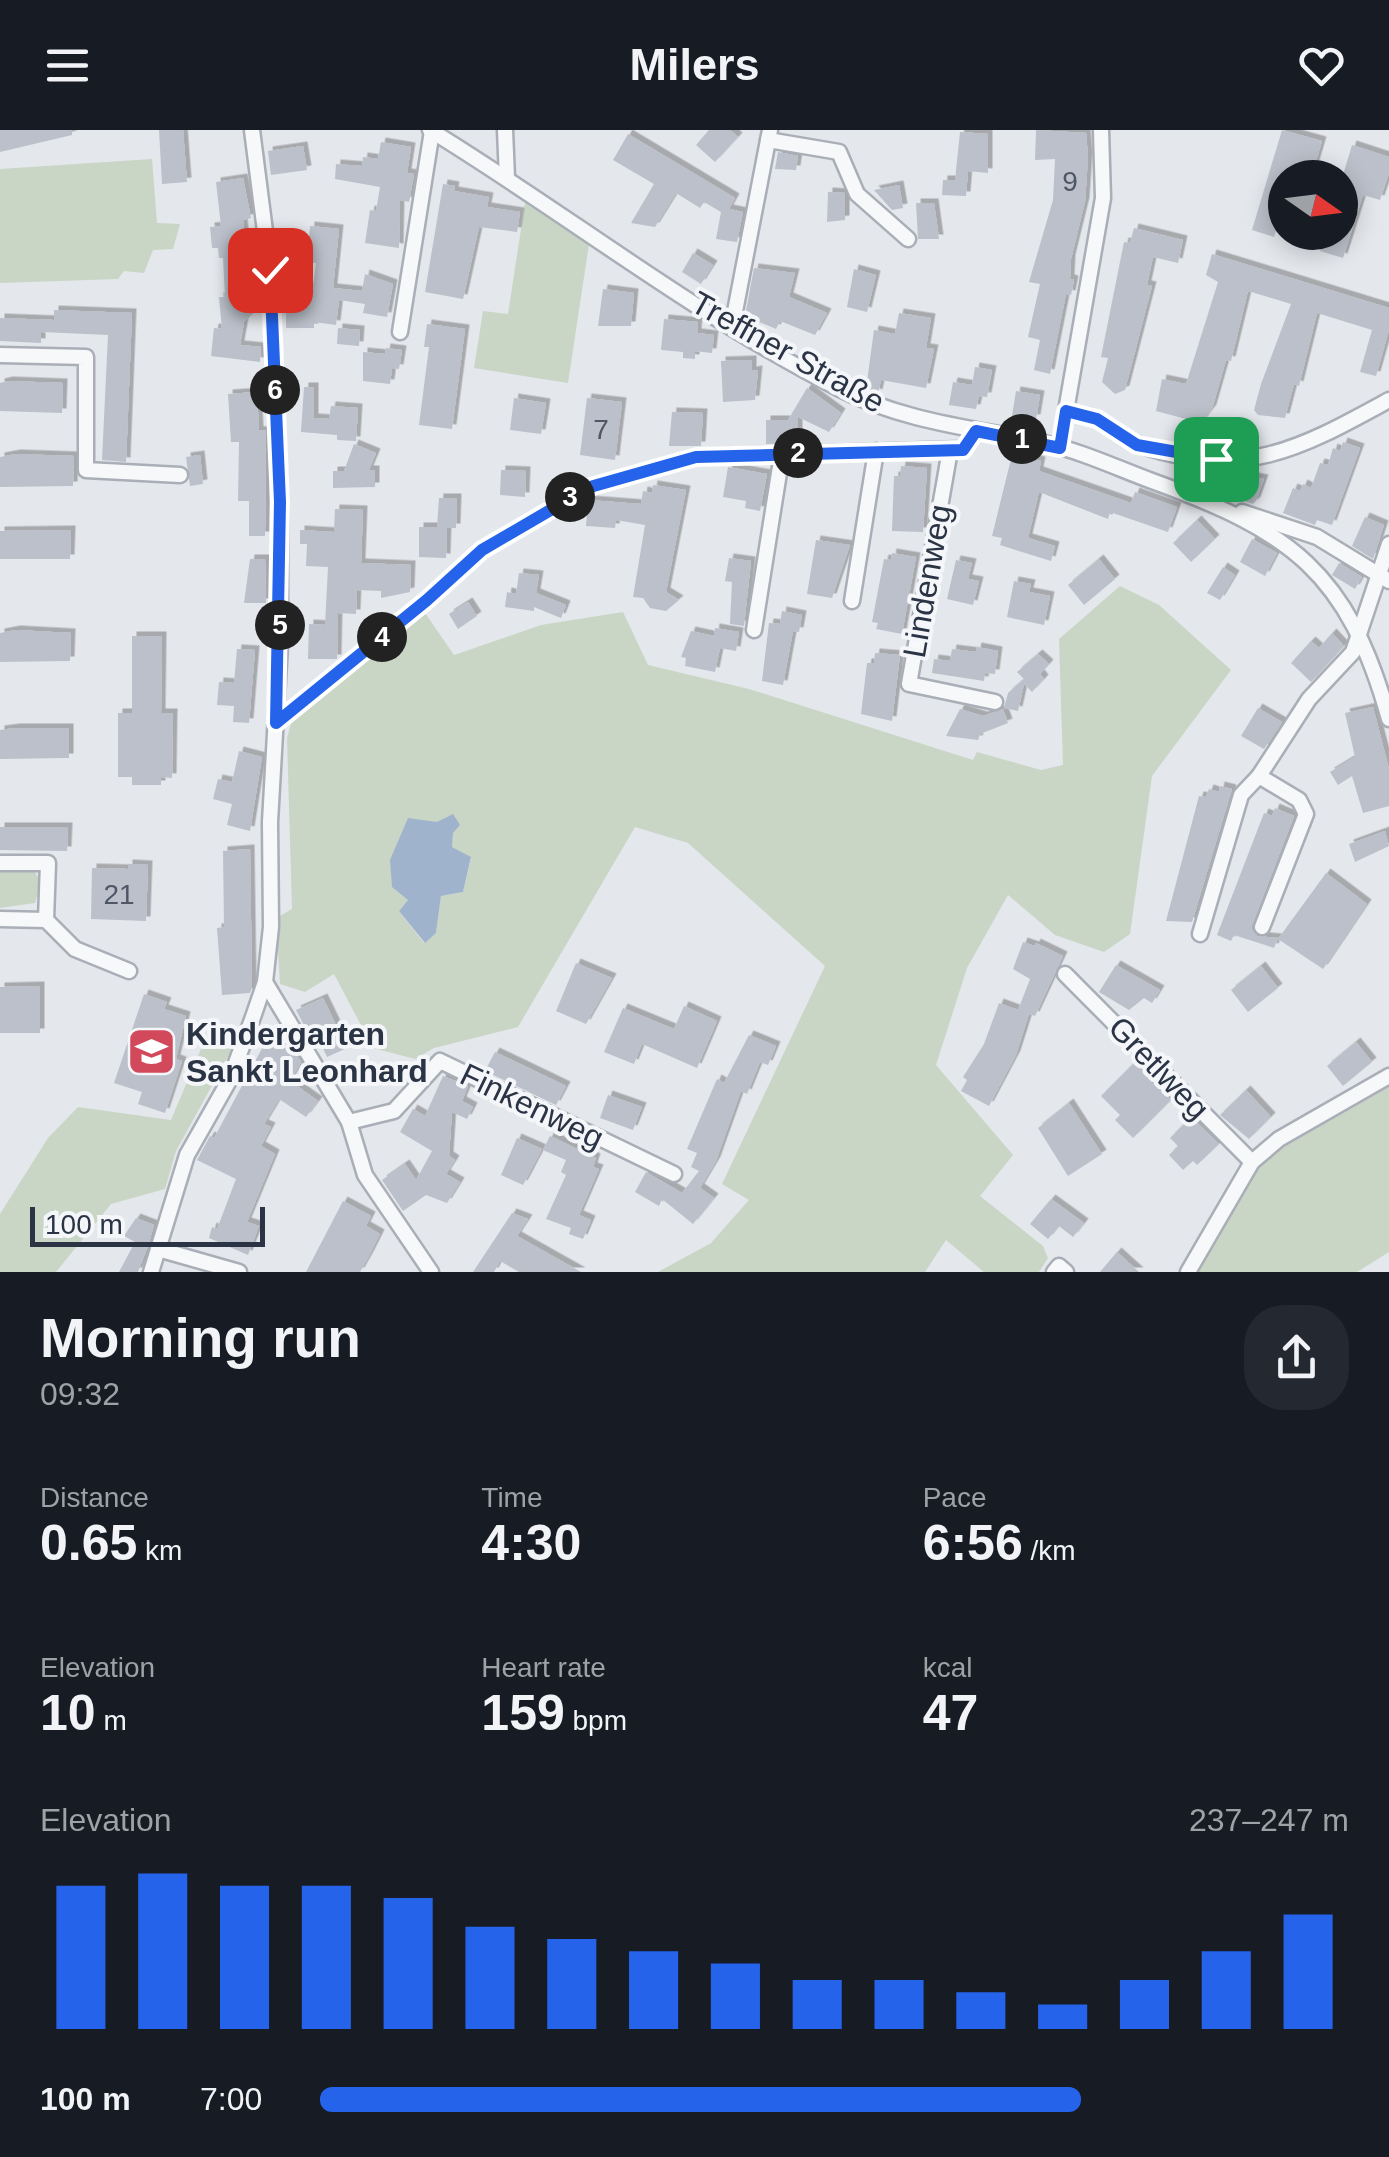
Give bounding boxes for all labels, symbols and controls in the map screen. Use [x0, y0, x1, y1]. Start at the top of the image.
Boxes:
icon: menu [40, 38, 95, 93]
icon: heart [1294, 38, 1349, 93]
text: Milers [629, 39, 760, 90]
north arrow [1268, 160, 1358, 250]
map controls [1268, 160, 1358, 250]
house number: 9 [1062, 166, 1078, 197]
pin [228, 228, 313, 313]
icon: check [243, 243, 298, 298]
street label: Treffner Straße [685, 284, 891, 420]
pin: 6 [250, 365, 300, 415]
text: 6 [267, 374, 283, 405]
house number: 7 [593, 414, 609, 445]
pin: 1 [997, 414, 1047, 464]
pin [1174, 417, 1259, 502]
text: 1 [1014, 423, 1030, 454]
pin: 2 [773, 428, 823, 478]
icon: arrive [1189, 432, 1244, 487]
text: 2 [790, 437, 806, 468]
pin: 3 [545, 472, 595, 522]
text: 3 [562, 481, 578, 512]
street label: Lindenweg [896, 502, 958, 660]
pin: 5 [255, 600, 305, 650]
text: 5 [272, 609, 288, 640]
pin: 4 [357, 612, 407, 662]
text: 4 [374, 621, 390, 652]
house number: 21 [103, 879, 135, 910]
street label: Gretlweg [1102, 1009, 1216, 1127]
place label: Kindergarten Sankt Leonhard [186, 1016, 428, 1089]
school or university icon: Kindergarten Sankt Leonhard [125, 1026, 177, 1078]
street label: Finkenweg [455, 1056, 609, 1156]
scale bar [30, 1202, 265, 1246]
text: 100 m [45, 1209, 123, 1240]
button: share [1244, 1305, 1349, 1410]
text: Morning run [40, 1307, 361, 1369]
text: 09:32 [40, 1376, 120, 1412]
text: Distance [40, 1482, 149, 1513]
text: Time [481, 1482, 543, 1513]
text: Pace [923, 1482, 986, 1513]
text: 0.65 [40, 1515, 137, 1571]
text: 4:30 [481, 1515, 581, 1571]
text: 6:56 [923, 1515, 1023, 1571]
text: km [137, 1535, 182, 1566]
text: /km [1023, 1535, 1076, 1566]
text: Elevation [40, 1652, 155, 1683]
text: Heart rate [481, 1652, 606, 1683]
text: kcal [923, 1652, 972, 1683]
text: 10 [40, 1685, 96, 1741]
text: 159 [481, 1685, 565, 1741]
text: 47 [923, 1685, 978, 1741]
text: m [96, 1705, 127, 1736]
text: bpm [565, 1705, 627, 1736]
text: Elevation [40, 1802, 172, 1838]
text: 237–247 m [1189, 1802, 1349, 1838]
text: 100 m [40, 2081, 131, 2117]
text: 7:00 [200, 2081, 262, 2117]

